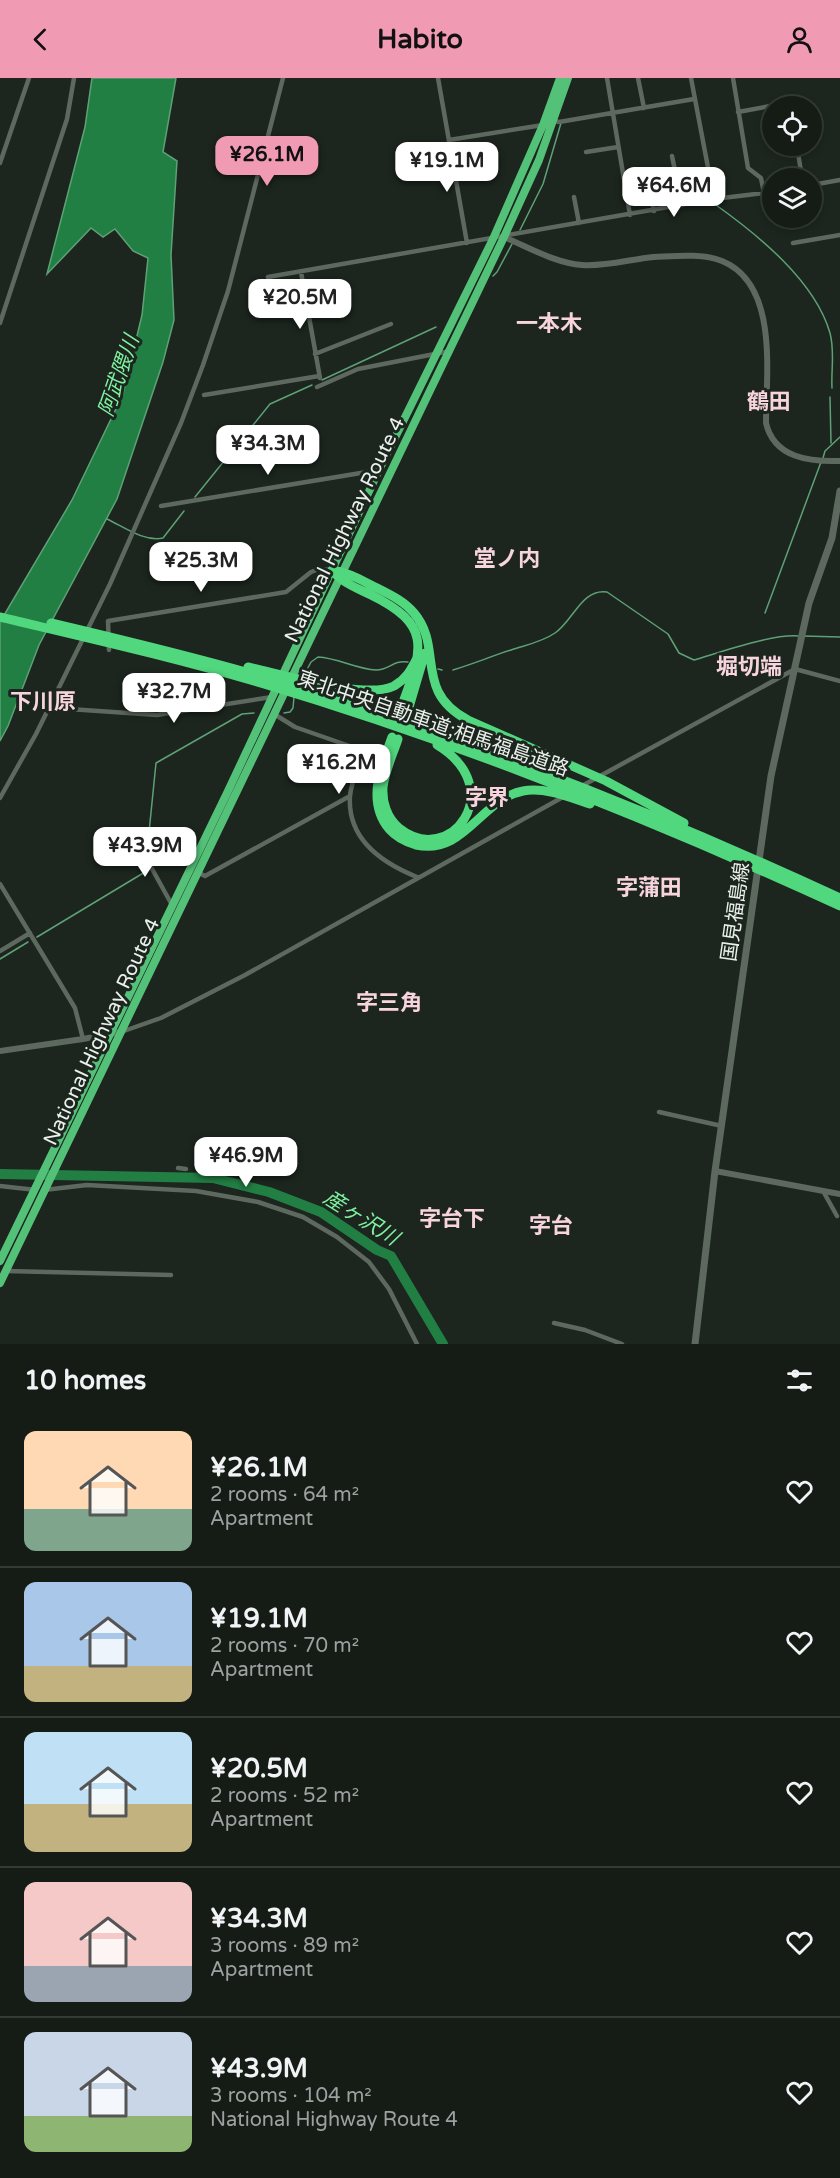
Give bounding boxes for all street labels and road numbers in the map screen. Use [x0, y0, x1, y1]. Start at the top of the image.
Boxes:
street label: National Highway Route 4 [280, 413, 410, 647]
street label: 東北中央自動車道;相馬福島道路 [294, 666, 572, 782]
street label: 国見福島線 [717, 861, 755, 963]
street label: National Highway Route 4 [39, 915, 165, 1149]

